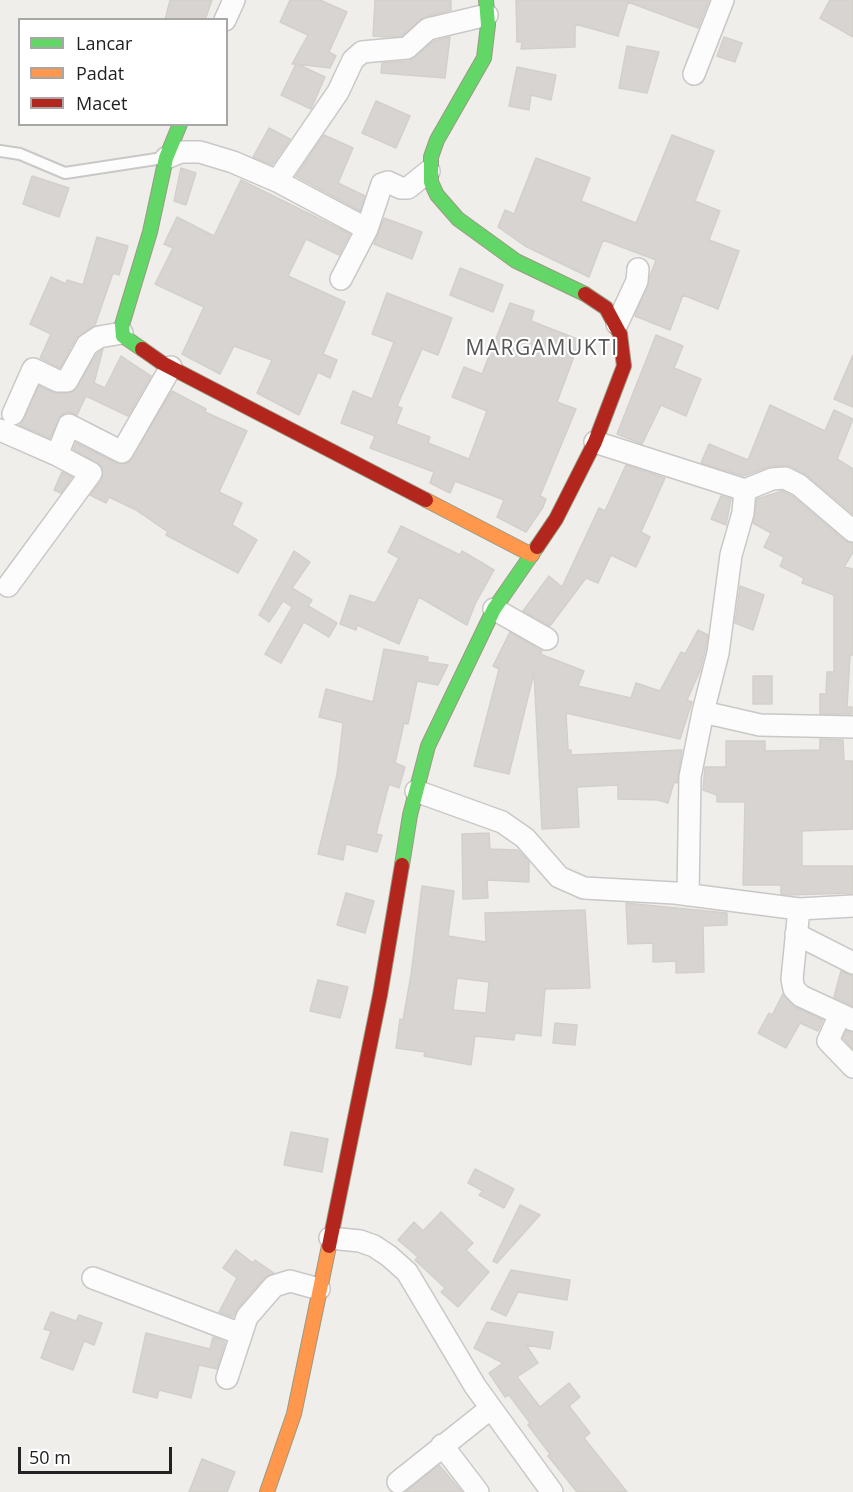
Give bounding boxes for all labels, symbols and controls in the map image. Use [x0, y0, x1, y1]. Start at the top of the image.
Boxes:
legend [18, 18, 228, 126]
text: Lancar [76, 31, 132, 55]
text: Padat [76, 61, 124, 85]
text: Macet [76, 91, 127, 115]
district label: MARGAMUKTI [465, 336, 619, 362]
scale bar [21, 1435, 176, 1473]
text: 50 m [29, 1445, 71, 1469]

